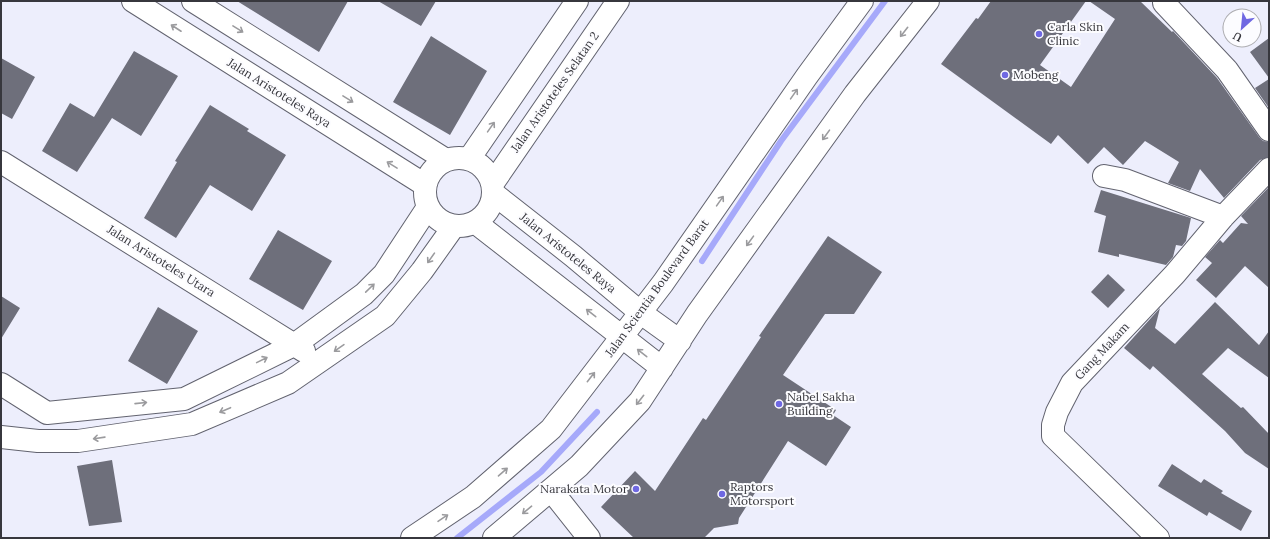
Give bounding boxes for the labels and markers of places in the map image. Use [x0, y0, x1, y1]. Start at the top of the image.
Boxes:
place label: Carla Skin Clinic [1047, 19, 1103, 48]
marker: Carla Skin Clinic [1034, 29, 1044, 39]
place label: Mobeng [1013, 67, 1059, 82]
marker: Mobeng [1000, 70, 1010, 80]
place label: Nabel Sakha Building [787, 389, 855, 418]
marker: Nabel Sakha Building [774, 399, 784, 409]
place label: Raptors Motorsport [730, 479, 795, 508]
place label: Narakata Motor [540, 481, 629, 496]
marker: Narakata Motor [631, 484, 641, 494]
marker: Raptors Motorsport [717, 489, 727, 499]

